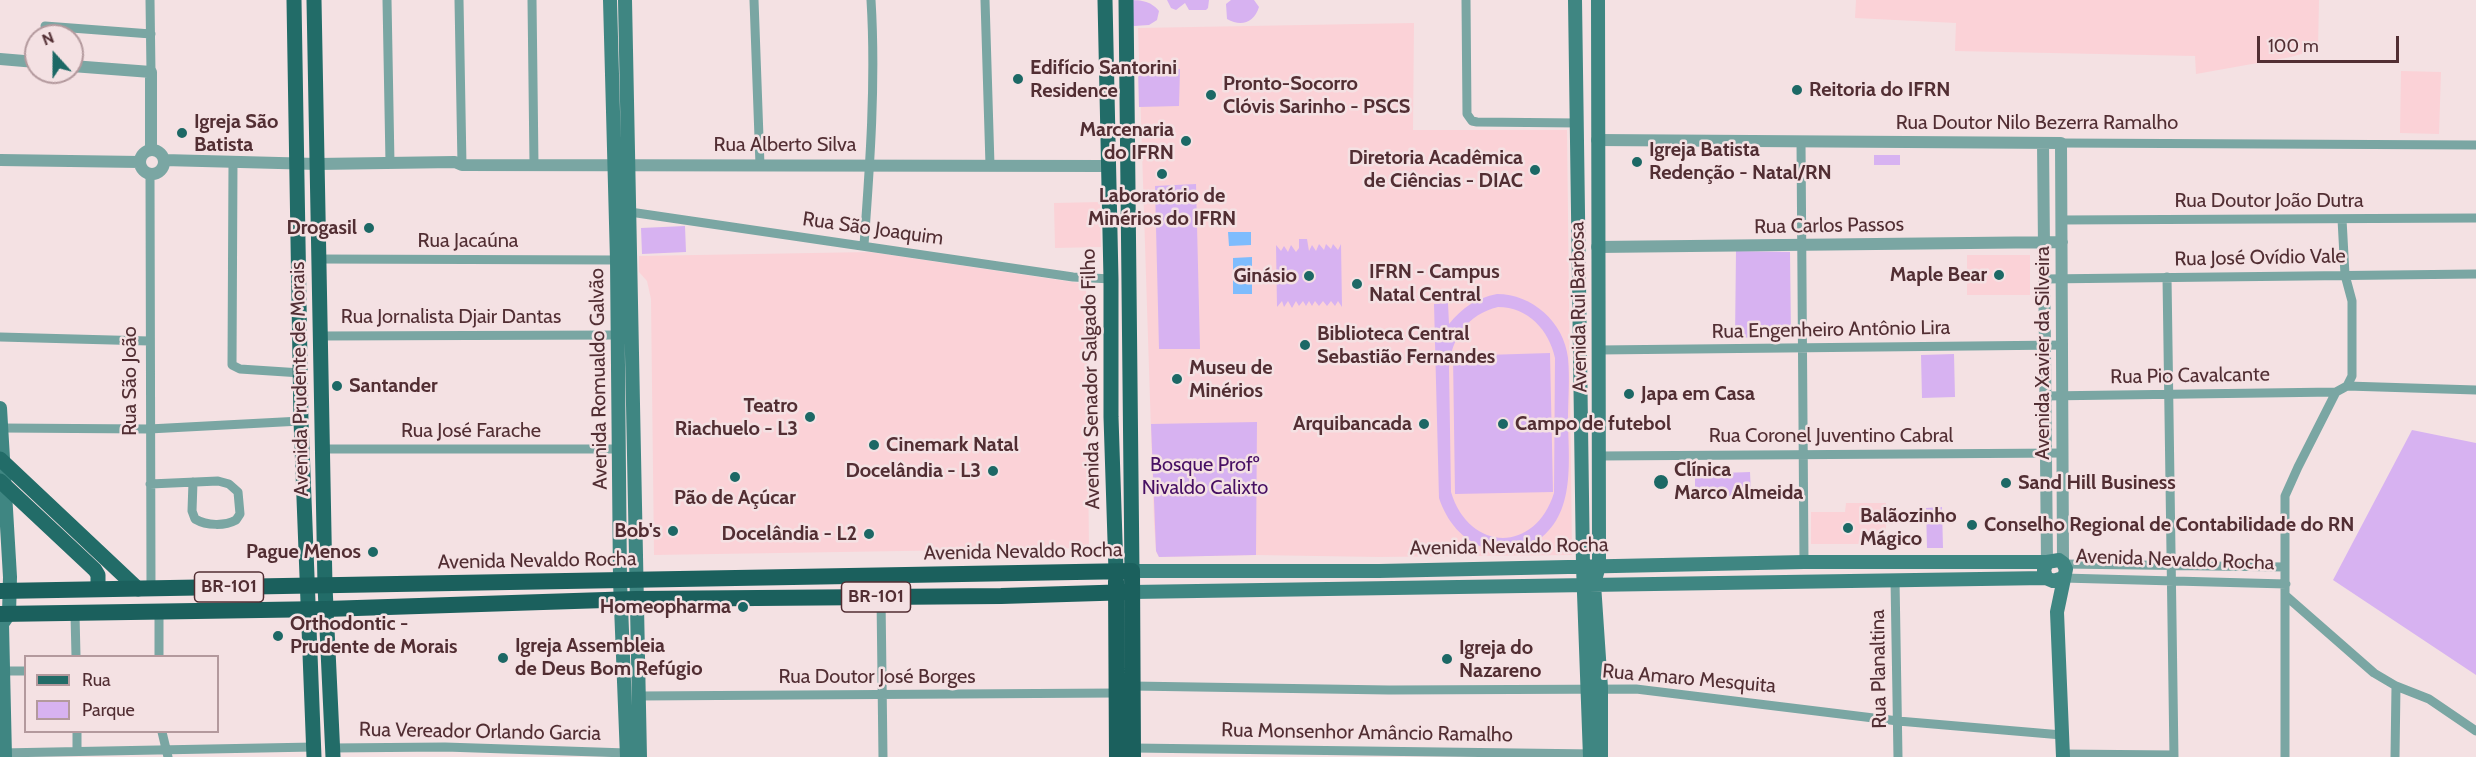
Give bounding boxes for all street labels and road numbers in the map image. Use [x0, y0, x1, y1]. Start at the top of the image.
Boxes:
street label: Rua Doutor Nilo Bezerra Ramalho [1896, 111, 2178, 135]
street label: Rua Alberto Silva [714, 133, 856, 157]
street label: Rua Doutor João Dutra [2174, 189, 2364, 213]
street label: Rua São Joaquim [801, 207, 945, 251]
street label: Rua Carlos Passos [1754, 213, 1904, 239]
street label: Avenida Rui Barbosa [1566, 221, 1592, 393]
street label: Rua Jacaúna [418, 229, 518, 253]
street label: Rua José Ovídio Vale [2174, 245, 2346, 271]
street label: Avenida Xavier da Silveira [2031, 246, 2055, 460]
street label: Avenida Senador Salgado Filho [1077, 248, 1105, 510]
street label: Avenida Prudente de Morais [286, 261, 314, 497]
street label: Avenida Romualdo Galvão [585, 268, 613, 490]
street label: Rua Jornalista Djair Dantas [341, 305, 561, 329]
street label: Rua Engenheiro Antônio Lira [1711, 316, 1951, 344]
street label: Rua São João [118, 326, 142, 436]
street label: Rua Pio Cavalcante [2110, 363, 2270, 389]
street label: Rua José Farache [401, 419, 541, 443]
street label: Rua Coronel Juventino Cabral [1709, 424, 1953, 448]
street label: Avenida Nevaldo Rocha [1409, 533, 1609, 561]
street label: Avenida Nevaldo Rocha [923, 538, 1123, 566]
street label: Avenida Nevaldo Rocha [2075, 545, 2275, 575]
street label: Avenida Nevaldo Rocha [437, 547, 637, 575]
road number: BR-101 [194, 572, 264, 602]
road number: BR-101 [842, 582, 910, 612]
street label: Rua Planaltina [1866, 609, 1892, 729]
street label: Rua Amaro Mesquita [1601, 659, 1777, 699]
street label: Rua Doutor José Borges [778, 665, 976, 689]
street label: Rua Vereador Orlando Garcia [359, 718, 601, 746]
street label: Rua Monsenhor Amâncio Ramalho [1221, 718, 1513, 748]

